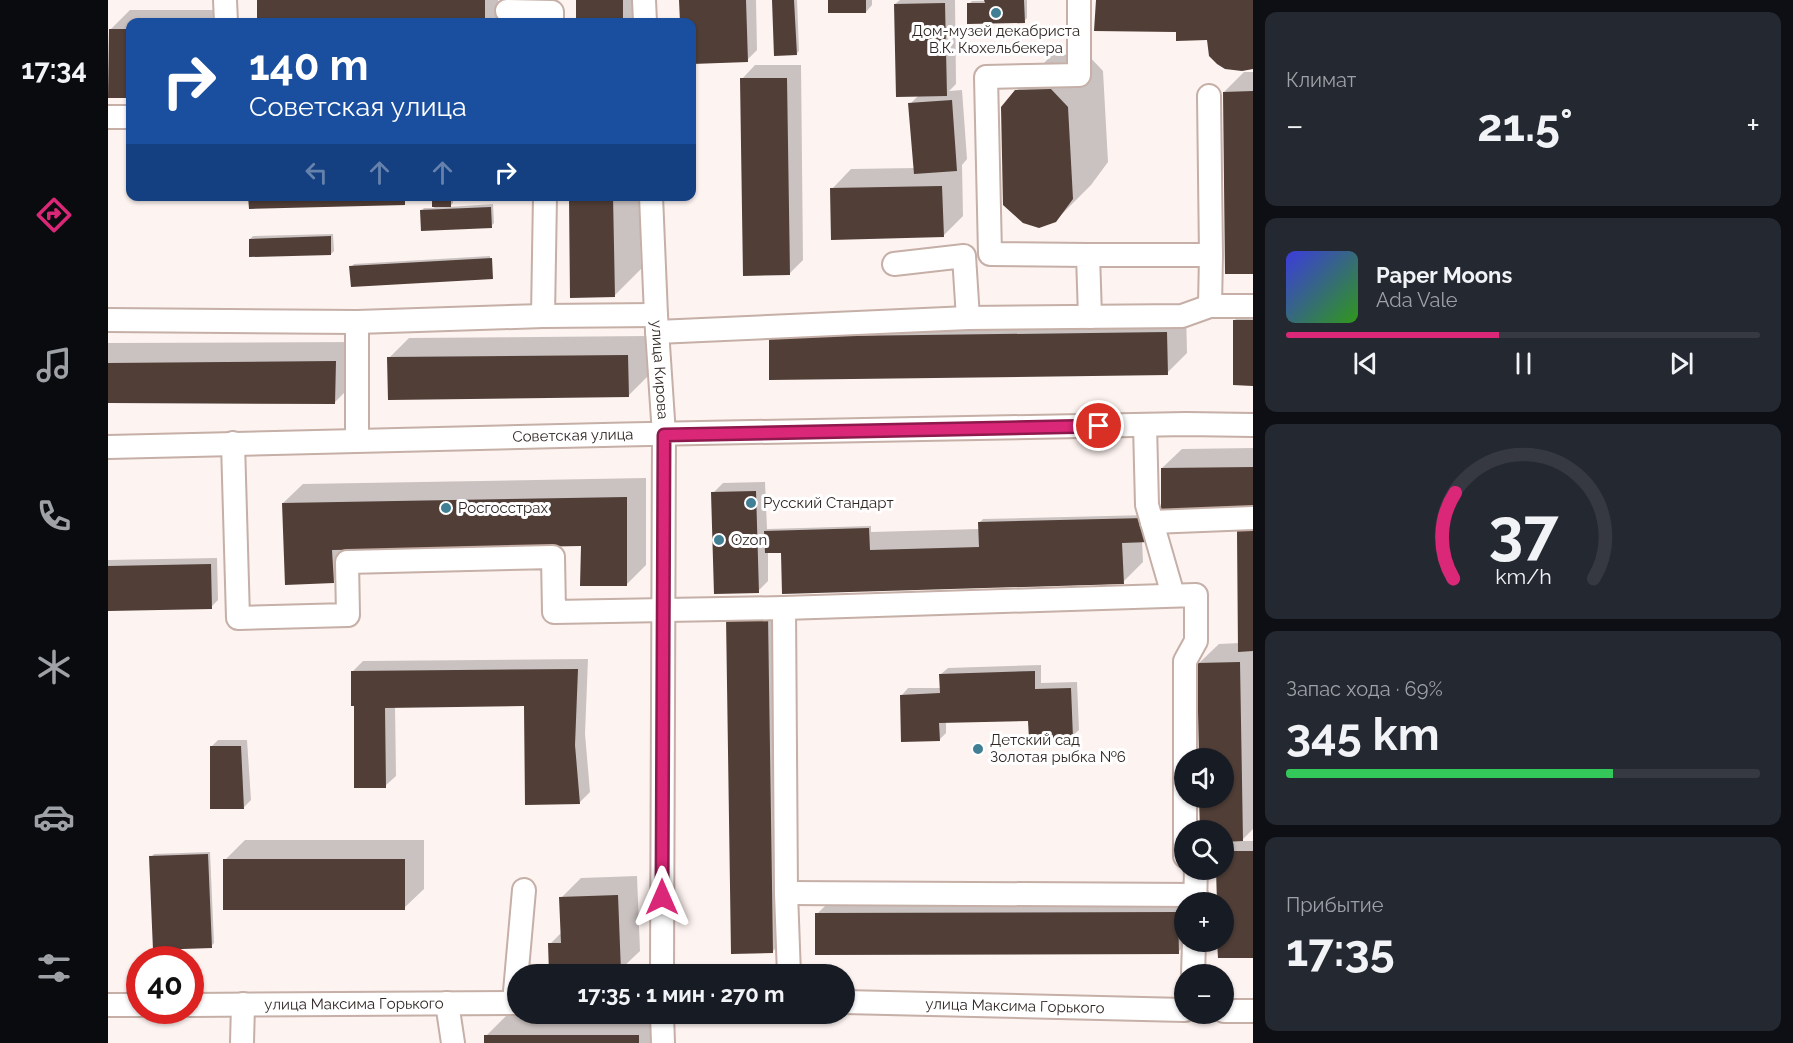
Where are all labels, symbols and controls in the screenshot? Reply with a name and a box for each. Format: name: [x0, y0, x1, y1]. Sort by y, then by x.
marker: Дом-музей декабриста В.К. Кюхельбекера: [989, 6, 1003, 20]
place label: Дом-музей декабриста В.К. Кюхельбекера: [912, 22, 1080, 57]
text: 140 m: [249, 41, 369, 90]
icon: right: [150, 42, 228, 120]
text: 17:34: [21, 54, 87, 85]
text: Климат: [1286, 68, 1356, 92]
text: Советская улица: [249, 91, 467, 122]
text: 21.5°: [1477, 99, 1573, 152]
text: −: [1286, 106, 1304, 145]
text: +: [1746, 106, 1760, 145]
icon: left: [300, 156, 333, 189]
icon: ahead: [363, 156, 396, 189]
icon: ahead: [426, 156, 459, 189]
icon: right: [489, 156, 522, 189]
icon: directions: [33, 194, 75, 236]
text: Paper Moons: [1376, 262, 1512, 288]
text: Ada Vale: [1376, 288, 1458, 312]
street label: улица Кирова: [647, 320, 672, 420]
icon: music: [33, 344, 75, 386]
icon: previous: [1349, 347, 1382, 380]
icon: pause: [1507, 347, 1540, 380]
icon: next: [1665, 347, 1698, 380]
pin: [1073, 400, 1124, 451]
icon: arrive: [1082, 409, 1115, 442]
street label: Советская улица: [512, 425, 634, 446]
place label: Русский Стандарт: [763, 494, 894, 512]
text: 37: [1488, 494, 1559, 568]
icon: phone: [33, 495, 75, 537]
marker: Русский Стандарт: [744, 496, 758, 510]
place label: Росгосстрах: [458, 499, 548, 517]
marker: Росгосстрах: [439, 501, 453, 515]
place label: Ozon: [731, 531, 767, 549]
marker: Ozon: [712, 533, 726, 547]
text: km/h: [1495, 564, 1551, 589]
icon: climate: [33, 646, 75, 688]
text: Запас хода · 69%: [1286, 677, 1443, 701]
text: 345 km: [1286, 708, 1440, 761]
place label: Детский сад Золотая рыбка №6: [990, 731, 1126, 766]
marker: Детский сад Золотая рыбка №6: [971, 742, 985, 756]
map controls: [1174, 748, 1234, 1024]
button: sound: [1174, 748, 1234, 808]
icon: car: [33, 796, 75, 838]
button: search: [1174, 820, 1234, 880]
position arrow: [630, 865, 694, 929]
button: +: [1174, 892, 1234, 952]
text: Прибытие: [1286, 893, 1383, 917]
text: 17:35: [1286, 924, 1395, 977]
speed limit sign: 40: [126, 946, 204, 1024]
icon: filters: [33, 947, 75, 989]
button: −: [1174, 964, 1234, 1024]
text: 17:35 · 1 мин · 270 m: [577, 981, 785, 1007]
street label: улица Максима Горького: [264, 994, 444, 1014]
street label: улица Максима Горького: [925, 995, 1105, 1017]

